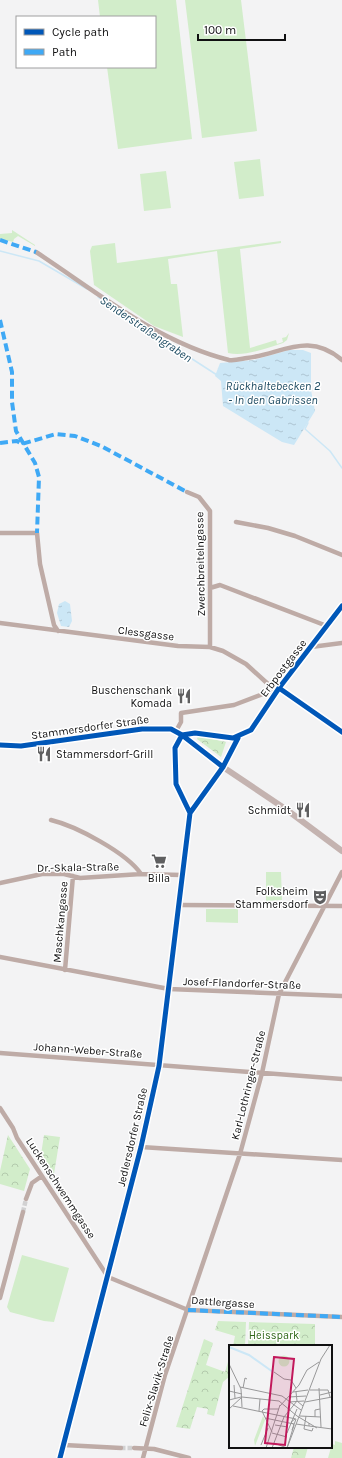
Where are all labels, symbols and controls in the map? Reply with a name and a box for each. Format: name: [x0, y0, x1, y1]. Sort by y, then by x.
legend: [16, 16, 156, 68]
scale bar: [198, 16, 285, 42]
text: 100 m: [204, 23, 236, 37]
text: Cycle path: [52, 25, 109, 39]
text: Path: [52, 45, 77, 59]
water label: Senderstraßengraben: [97, 293, 195, 365]
water label: Rückhaltebecken 2 - In den Gabrissen: [226, 379, 321, 407]
street label: Zwerchbreitelngasse: [193, 511, 208, 617]
street label: Clessgasse: [117, 624, 175, 643]
street label: Erbpostgasse: [258, 637, 309, 700]
place label: Buschenschank Komada: [91, 684, 172, 710]
restaurant icon: Buschenschank Komada: [175, 687, 193, 705]
street label: Stammersdorfer Straße: [30, 713, 150, 742]
restaurant icon: Stammersdorf-Grill: [35, 745, 53, 763]
place label: Stammersdorf-Grill: [56, 748, 153, 761]
restaurant icon: Schmidt: [294, 801, 312, 819]
place label: Schmidt: [248, 804, 291, 817]
supermarket icon: Billa: [150, 852, 168, 870]
street label: Dr.-Skala-Straße: [37, 860, 120, 875]
place label: Billa: [148, 872, 170, 885]
street label: Maschkangasse: [50, 880, 71, 963]
place label: Folksheim Stammersdorf: [235, 885, 308, 911]
theatre icon: Folksheim Stammersdorf: [311, 888, 329, 906]
street label: Josef-Flandorfer-Straße: [183, 975, 301, 992]
street label: Karl-Lothringer-Straße: [229, 1029, 268, 1141]
street label: Johann-Weber-Straße: [33, 1040, 143, 1061]
street label: Jedlersdorfer Straße: [115, 1086, 150, 1188]
street label: Luckenschwemmgasse: [23, 1135, 98, 1241]
street label: Dattlergasse: [191, 1294, 255, 1311]
park label: Heisspark: [249, 1329, 299, 1342]
street label: Felix-Slavik-Straße: [136, 1334, 177, 1428]
inset map: [229, 1345, 332, 1448]

